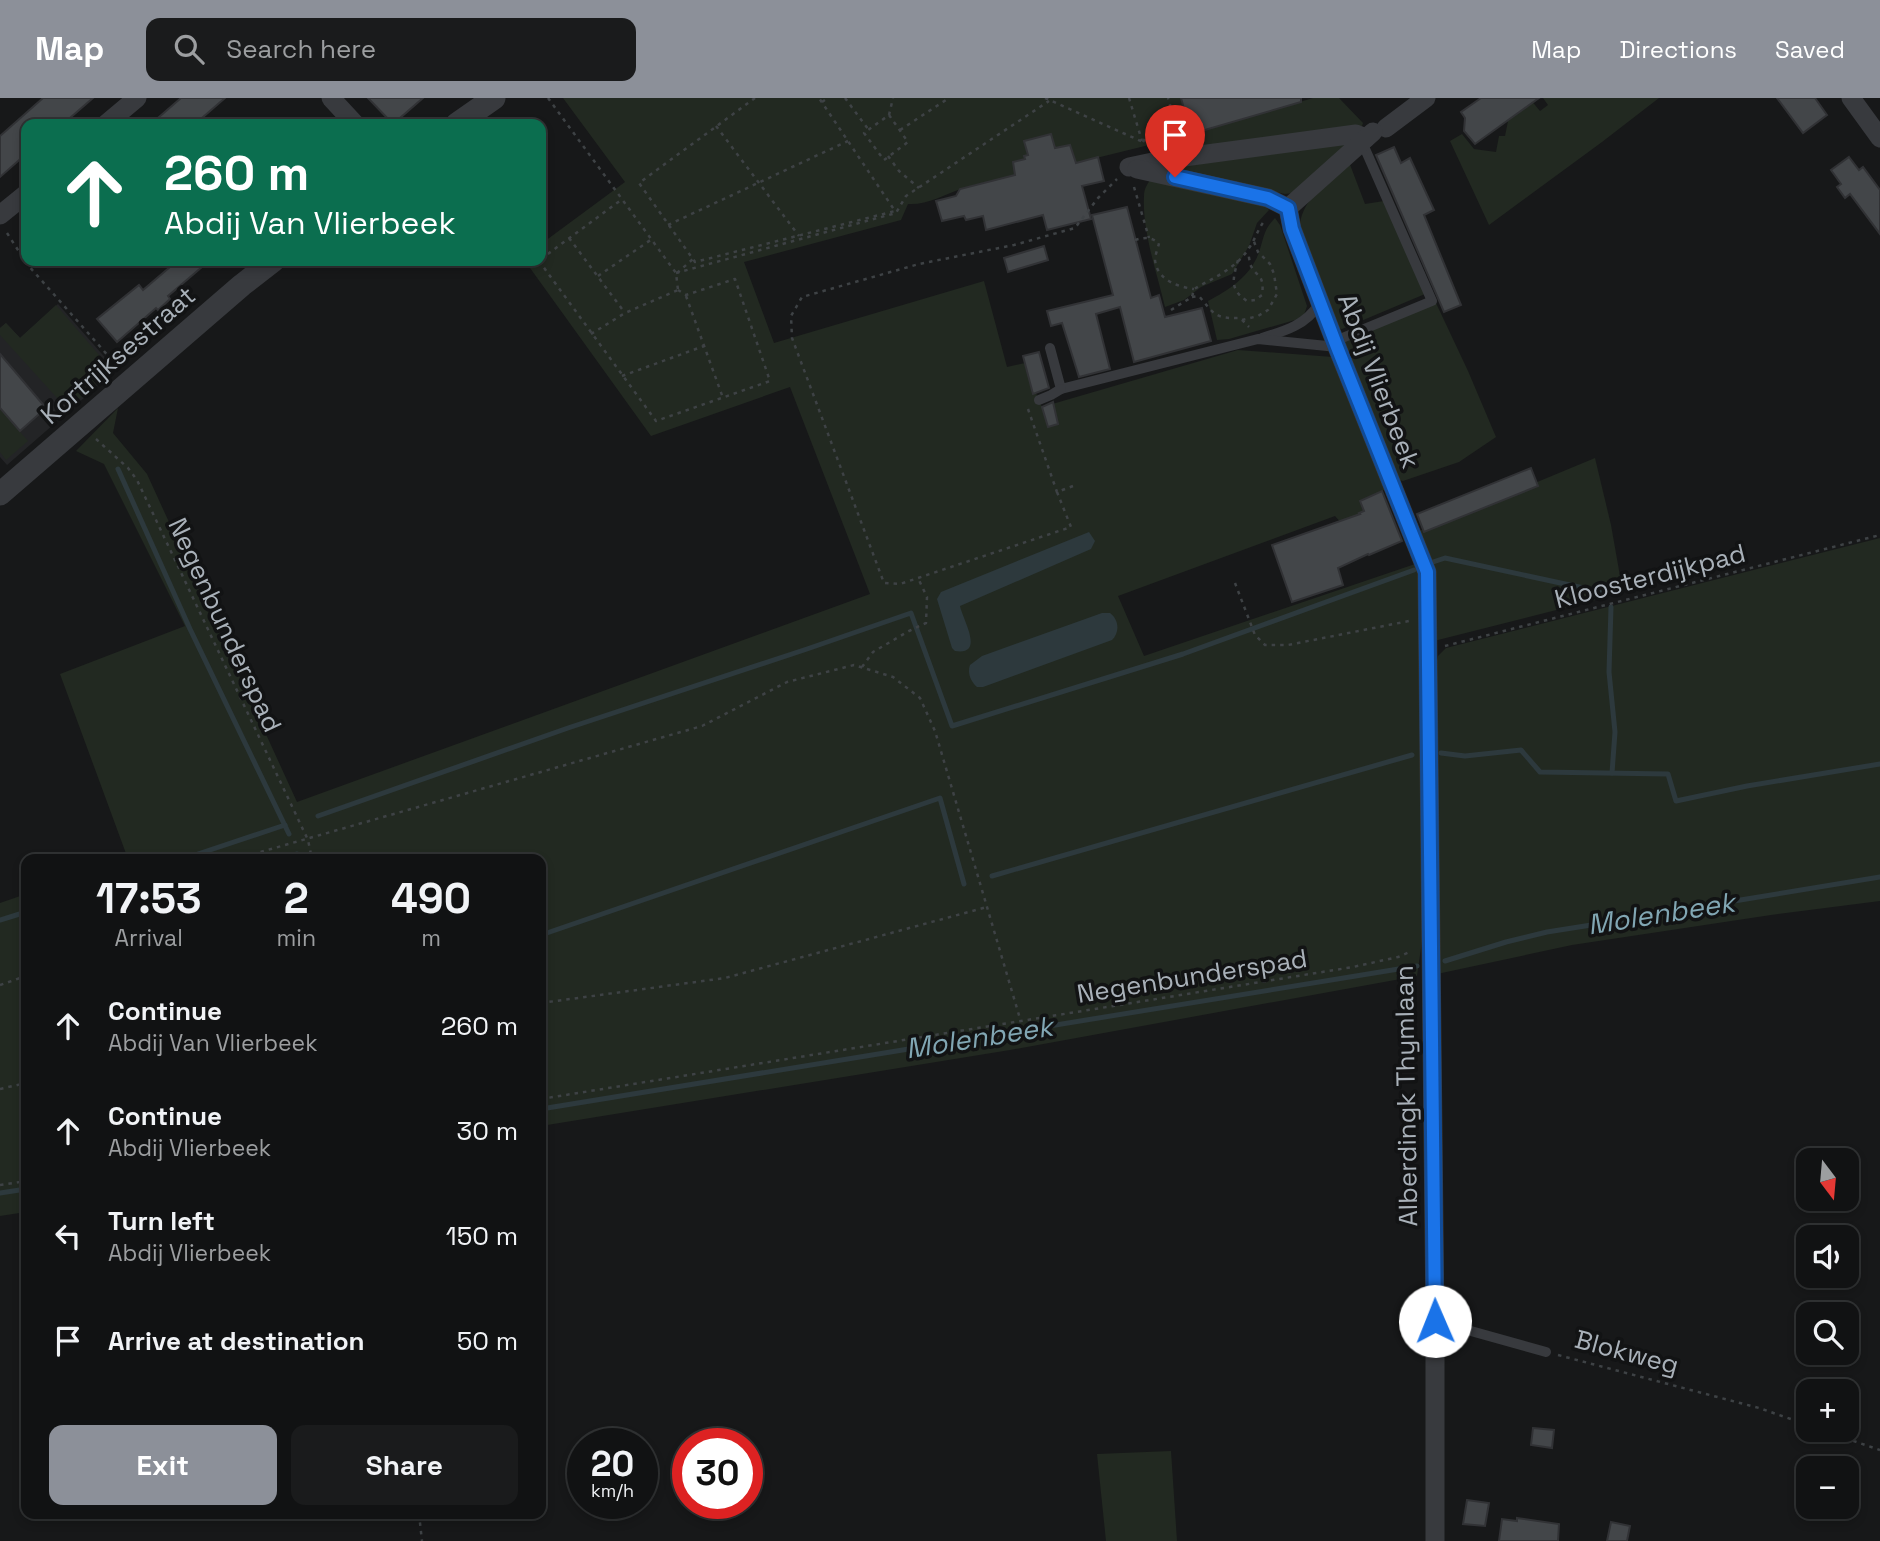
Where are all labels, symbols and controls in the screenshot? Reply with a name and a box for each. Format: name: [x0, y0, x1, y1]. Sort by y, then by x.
search box: [146, 18, 636, 81]
text: Map: [35, 28, 104, 70]
icon: search: [170, 30, 208, 68]
text: Search here: [226, 32, 376, 66]
text: Map: [1531, 34, 1581, 65]
text: Directions: [1619, 34, 1737, 65]
text: Saved: [1775, 34, 1845, 65]
pin: [1145, 105, 1205, 177]
icon: arrive: [1156, 116, 1194, 154]
text: 260 m: [164, 142, 309, 204]
icon: ahead: [49, 147, 140, 238]
text: Abdij Van Vlierbeek: [164, 203, 456, 243]
street label: Kortrijksestraat: [34, 278, 202, 432]
street label: Abdij Vlierbeek: [1330, 289, 1428, 473]
street label: Negenbunderspad: [160, 512, 290, 738]
street label: Kloosterdijkpad: [1551, 536, 1749, 616]
text: 17:53: [96, 872, 202, 925]
text: 2: [284, 872, 309, 925]
text: 490: [391, 872, 471, 925]
water label: Molenbeek: [1585, 883, 1740, 942]
text: Arrival: [115, 923, 183, 953]
text: min: [277, 923, 316, 953]
text: m: [421, 923, 441, 953]
street label: Negenbunderspad: [1074, 941, 1310, 1011]
street label: Alberdingk Thymlaan: [1387, 965, 1425, 1227]
text: Continue: [108, 994, 222, 1028]
icon: ahead: [49, 1007, 87, 1045]
water label: Molenbeek: [903, 1007, 1058, 1066]
text: 260 m: [441, 1009, 518, 1043]
text: Abdij Van Vlierbeek: [108, 1028, 318, 1058]
text: Continue: [108, 1099, 222, 1133]
icon: ahead: [49, 1112, 87, 1150]
text: 30 m: [457, 1114, 518, 1148]
text: Abdij Vlierbeek: [108, 1133, 271, 1163]
north arrow: [1796, 1148, 1858, 1211]
map controls: [1796, 1148, 1859, 1519]
text: Turn left: [108, 1204, 215, 1238]
icon: left: [49, 1217, 87, 1255]
text: 150 m: [446, 1219, 518, 1253]
button: sound: [1796, 1225, 1859, 1288]
text: Abdij Vlierbeek: [108, 1238, 271, 1268]
position arrow: [1398, 1284, 1472, 1358]
button: search: [1796, 1302, 1859, 1365]
icon: arrive: [49, 1322, 87, 1360]
street label: Blokweg: [1571, 1322, 1683, 1382]
text: Arrive at destination: [108, 1324, 365, 1358]
text: 50 m: [457, 1324, 518, 1358]
button: +: [1796, 1379, 1859, 1442]
button: Exit: [49, 1425, 277, 1505]
button: Share: [291, 1425, 518, 1505]
speed limit sign: 30: [672, 1428, 763, 1519]
text: 20: [591, 1442, 634, 1486]
button: −: [1796, 1456, 1859, 1519]
text: km/h: [591, 1479, 634, 1502]

